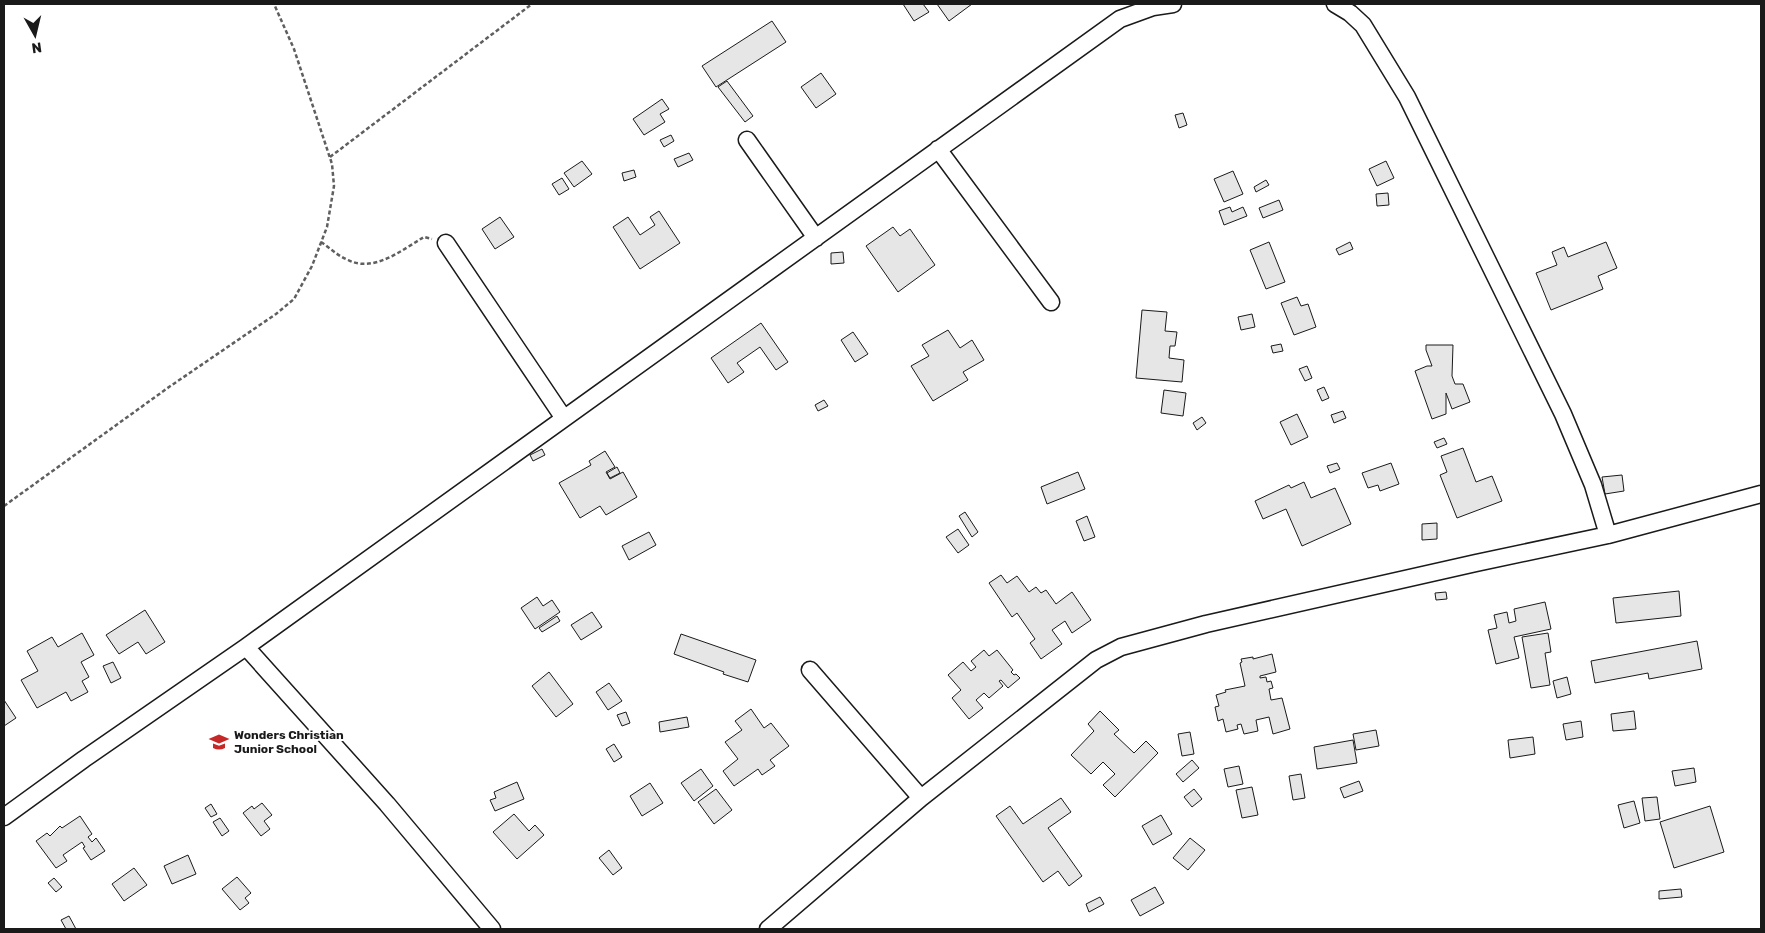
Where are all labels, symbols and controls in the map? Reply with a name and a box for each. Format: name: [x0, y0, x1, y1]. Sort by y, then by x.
north arrow: [10, 10, 60, 60]
text: N: [31, 38, 43, 56]
place label: Wonders Christian Junior School: [234, 728, 344, 756]
school or university icon: Wonders Christian Junior School: [208, 731, 230, 753]

